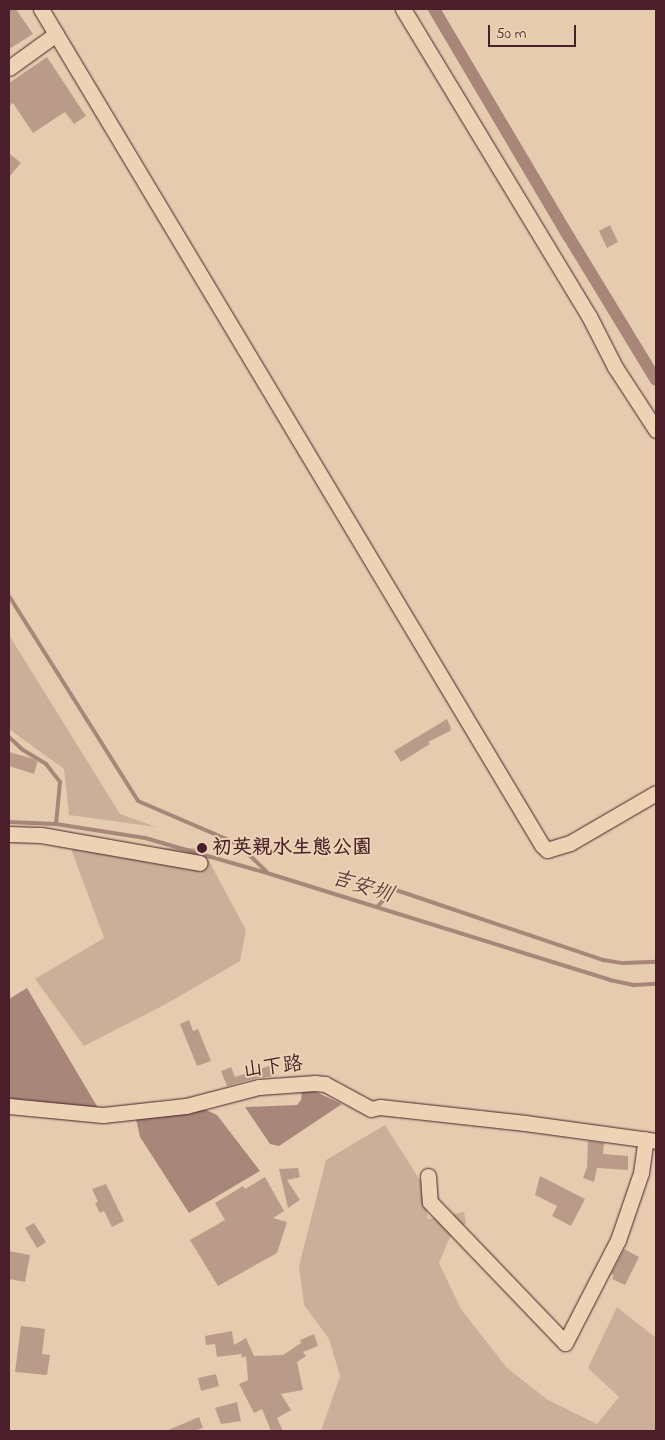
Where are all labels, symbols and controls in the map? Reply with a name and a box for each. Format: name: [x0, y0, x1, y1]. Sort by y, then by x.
scale bar: [490, 15, 578, 47]
text: 50 m: [496, 23, 526, 45]
place label: 初英親水生態公園: [212, 836, 372, 860]
marker: 初英親水生態公園: [196, 842, 208, 854]
water label: 吉安圳: [328, 866, 396, 908]
street label: 山下路: [242, 1052, 304, 1084]

